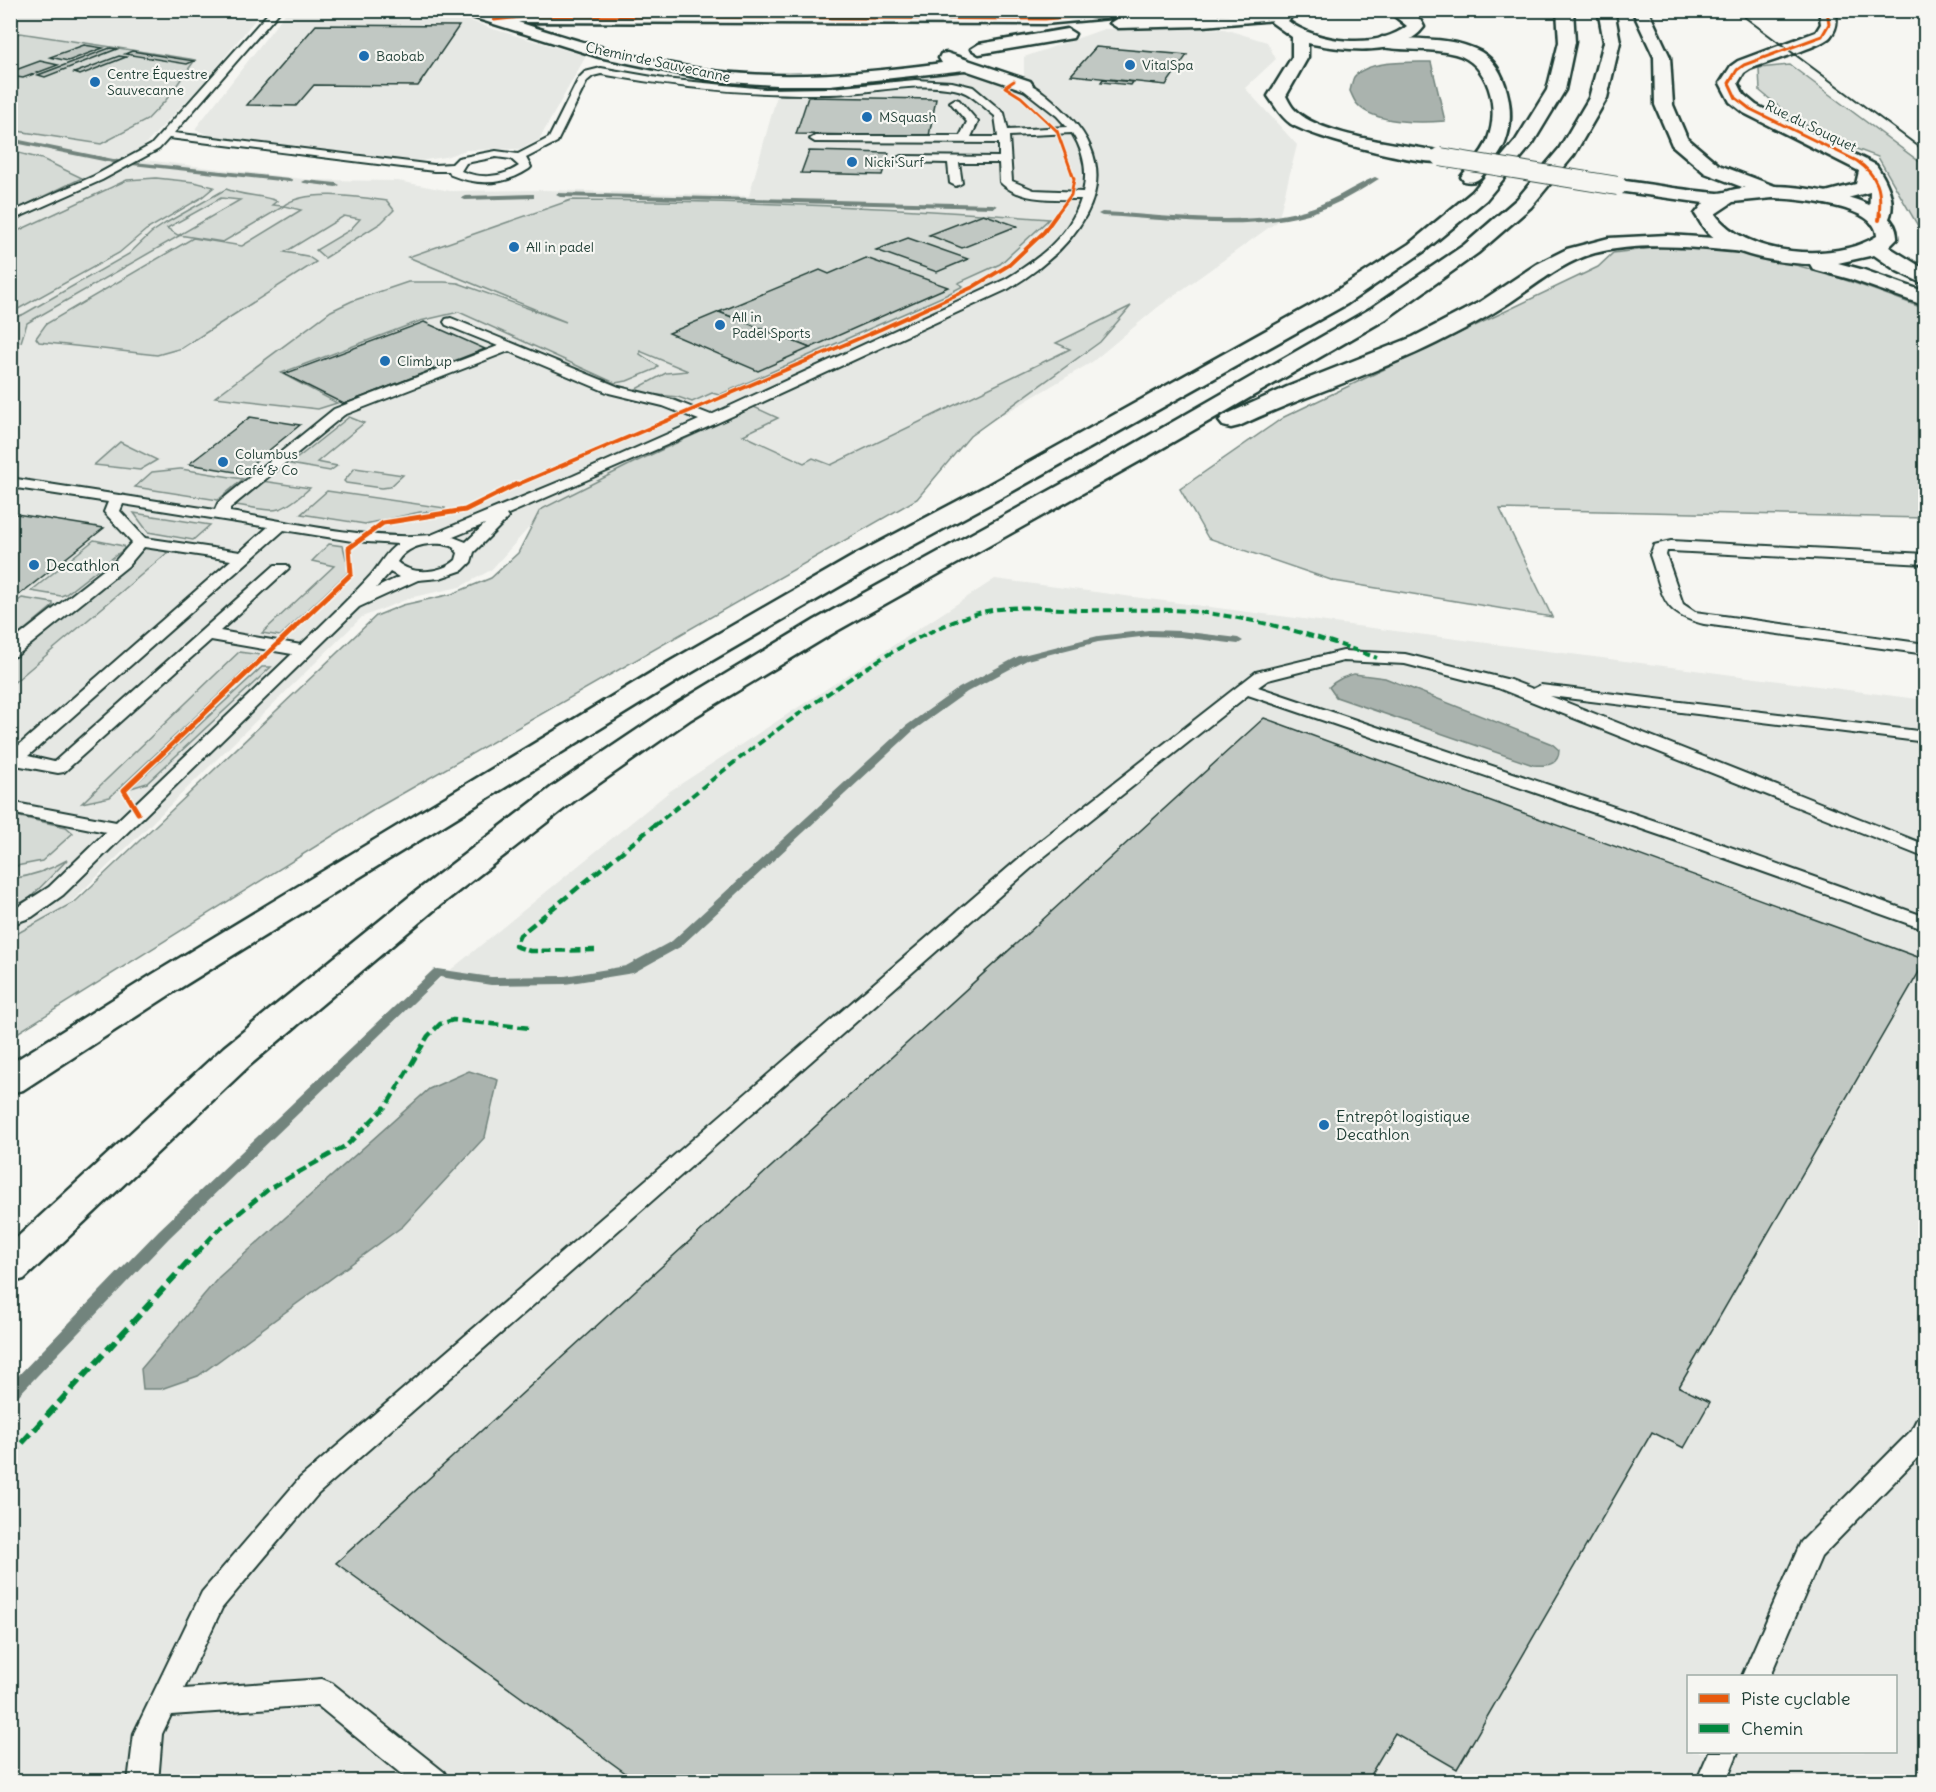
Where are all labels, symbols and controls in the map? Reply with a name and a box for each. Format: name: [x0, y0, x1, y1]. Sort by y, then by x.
street label: Chemin de Sauvecanne: [584, 38, 732, 86]
place label: Baobab: [376, 47, 425, 65]
marker: Baobab: [357, 49, 371, 63]
place label: VitalSpa: [1142, 56, 1194, 74]
marker: VitalSpa: [1123, 58, 1137, 72]
place label: Centre Équestre Sauvecanne: [107, 65, 208, 99]
marker: Centre Équestre Sauvecanne: [88, 75, 102, 89]
street label: Rue du Souquet: [1762, 96, 1860, 156]
place label: MSquash: [879, 108, 936, 126]
marker: MSquash: [860, 110, 874, 124]
place label: Nicki Surf: [864, 153, 924, 171]
marker: Nicki Surf: [845, 155, 859, 169]
place label: All in padel: [526, 238, 594, 256]
marker: All in padel: [507, 240, 521, 254]
place label: All in Padel Sports: [732, 308, 811, 342]
marker: All in Padel Sports: [713, 318, 727, 332]
place label: Climb up: [397, 352, 452, 370]
marker: Climb up: [378, 354, 392, 368]
place label: Columbus Café & Co: [235, 445, 298, 479]
marker: Columbus Café & Co: [216, 455, 230, 469]
place label: Decathlon: [46, 555, 120, 575]
marker: Decathlon: [27, 558, 41, 572]
place label: Entrepôt logistique Decathlon: [1336, 1106, 1470, 1144]
marker: Entrepôt logistique Decathlon: [1317, 1118, 1331, 1132]
legend: [1687, 1675, 1897, 1753]
text: Piste cyclable: [1741, 1687, 1850, 1710]
text: Chemin: [1741, 1717, 1803, 1740]

